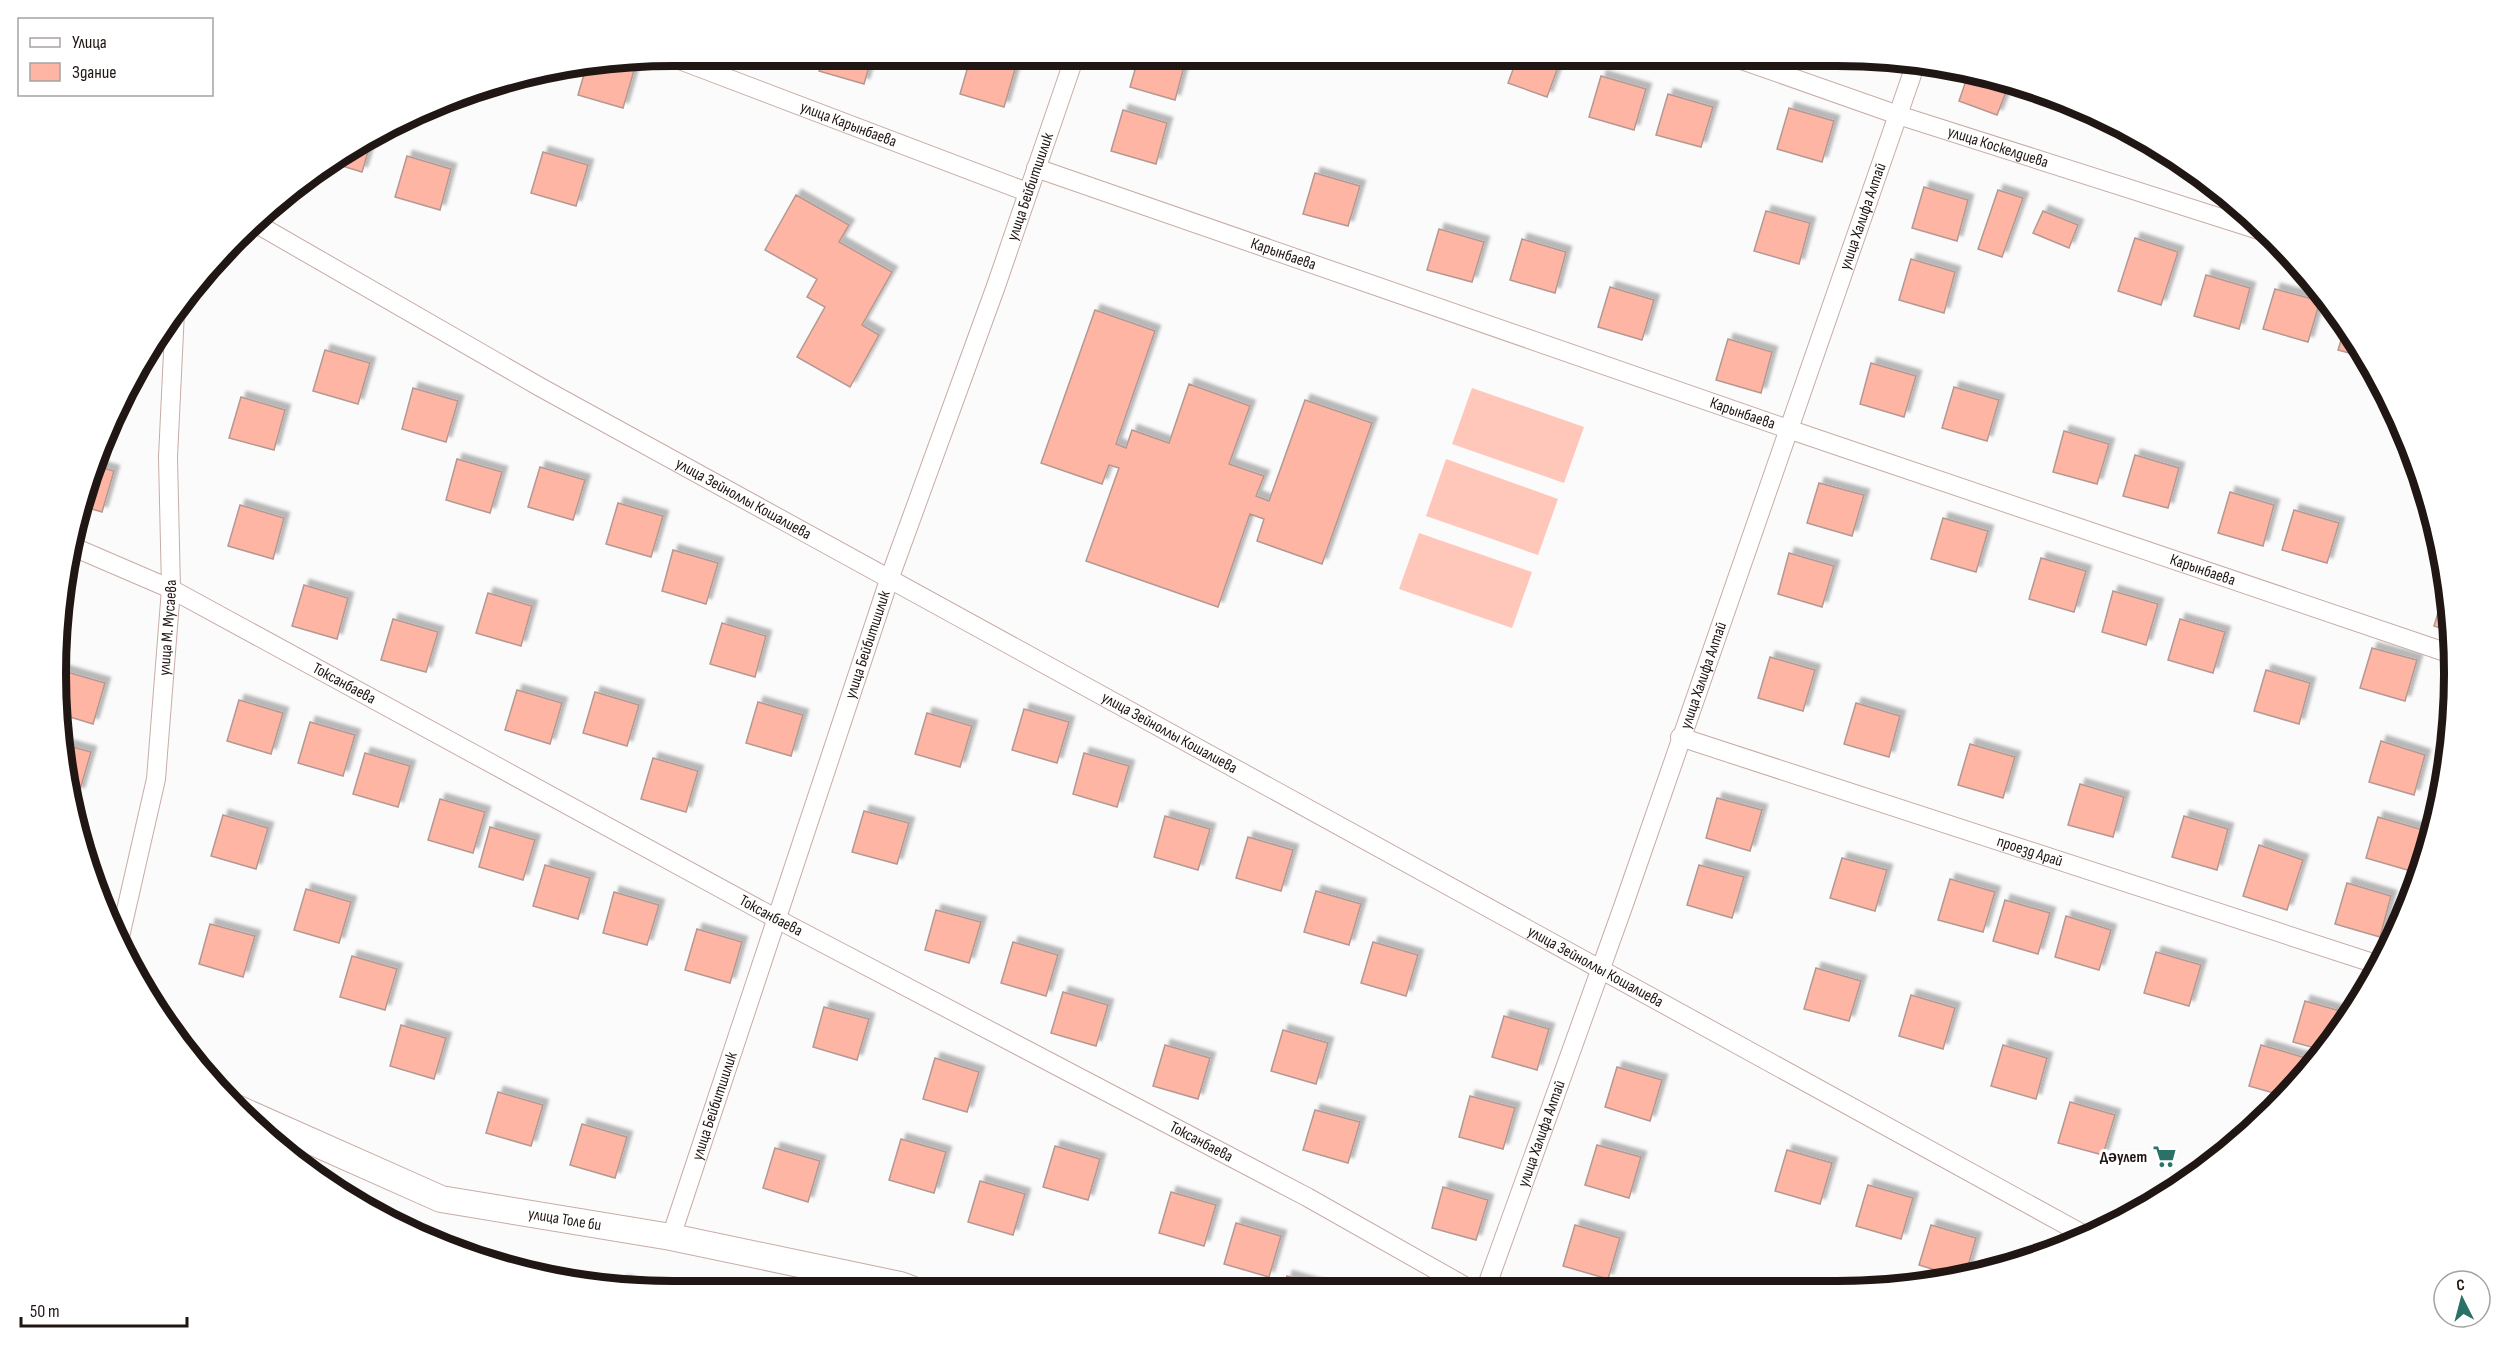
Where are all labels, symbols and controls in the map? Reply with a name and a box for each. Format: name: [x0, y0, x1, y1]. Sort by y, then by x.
legend: [18, 18, 213, 96]
text: Улица: [72, 32, 107, 53]
text: Здание: [72, 62, 117, 83]
street label: улица Карынбаева: [798, 97, 899, 151]
street label: улица Коскелдиева: [1945, 122, 2051, 172]
street label: улица Бейбитшилик: [1003, 129, 1058, 243]
street label: улица Халифа Алтай: [1835, 160, 1890, 272]
street label: Карынбаева: [1248, 234, 1319, 274]
street label: Карынбаева: [1707, 393, 1778, 433]
street label: улица Зейноллы Кошалиева: [672, 454, 815, 544]
street label: Карынбаева: [2168, 550, 2238, 590]
street label: улица М. Мусаева: [155, 579, 181, 676]
street label: улица Бейбитшилик: [841, 587, 895, 701]
street label: улица Халифа Алтай: [1676, 619, 1731, 731]
street label: Токсанбаева: [309, 658, 379, 708]
street label: улица Зейноллы Кошалиева: [1098, 688, 1241, 778]
street label: проезд Арай: [1995, 832, 2065, 871]
street label: Токсанбаева: [736, 891, 806, 940]
street label: улица Зейноллы Кошалиева: [1524, 922, 1667, 1011]
street label: улица Бейбитшилик: [688, 1049, 742, 1163]
street label: улица Халифа Алтай: [1514, 1078, 1569, 1190]
street label: Токсанбаева: [1166, 1117, 1236, 1166]
supermarket icon: Дәулет: [2152, 1144, 2178, 1170]
place label: Дәулет: [2100, 1148, 2147, 1167]
street label: улица Толе би: [527, 1204, 603, 1235]
north arrow: [2432, 1269, 2492, 1329]
text: С: [2456, 1276, 2466, 1295]
scale bar: [21, 1290, 188, 1328]
text: 50 m: [30, 1301, 60, 1322]

